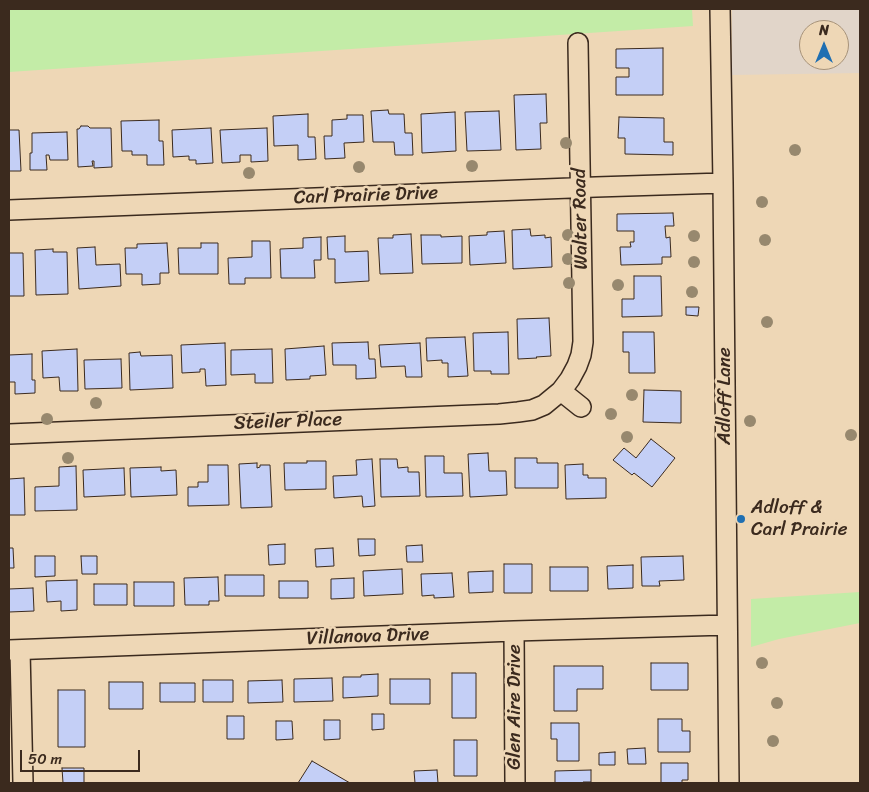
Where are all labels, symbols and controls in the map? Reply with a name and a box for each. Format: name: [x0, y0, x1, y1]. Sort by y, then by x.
text: N: [819, 18, 829, 43]
north arrow: [799, 20, 849, 70]
street label: Walter Road: [569, 168, 593, 270]
street label: Carl Prairie Drive: [293, 182, 439, 210]
street label: Adloff Lane: [714, 347, 736, 445]
street label: Steiler Place: [233, 409, 343, 435]
place label: Adloff & Carl Prairie: [751, 497, 847, 541]
marker: Adloff & Carl Prairie: [735, 513, 747, 525]
street label: Villanova Drive: [306, 623, 430, 651]
street label: Glen Aire Drive: [504, 644, 526, 770]
scale bar: [22, 740, 142, 772]
text: 50 m: [28, 746, 62, 772]

